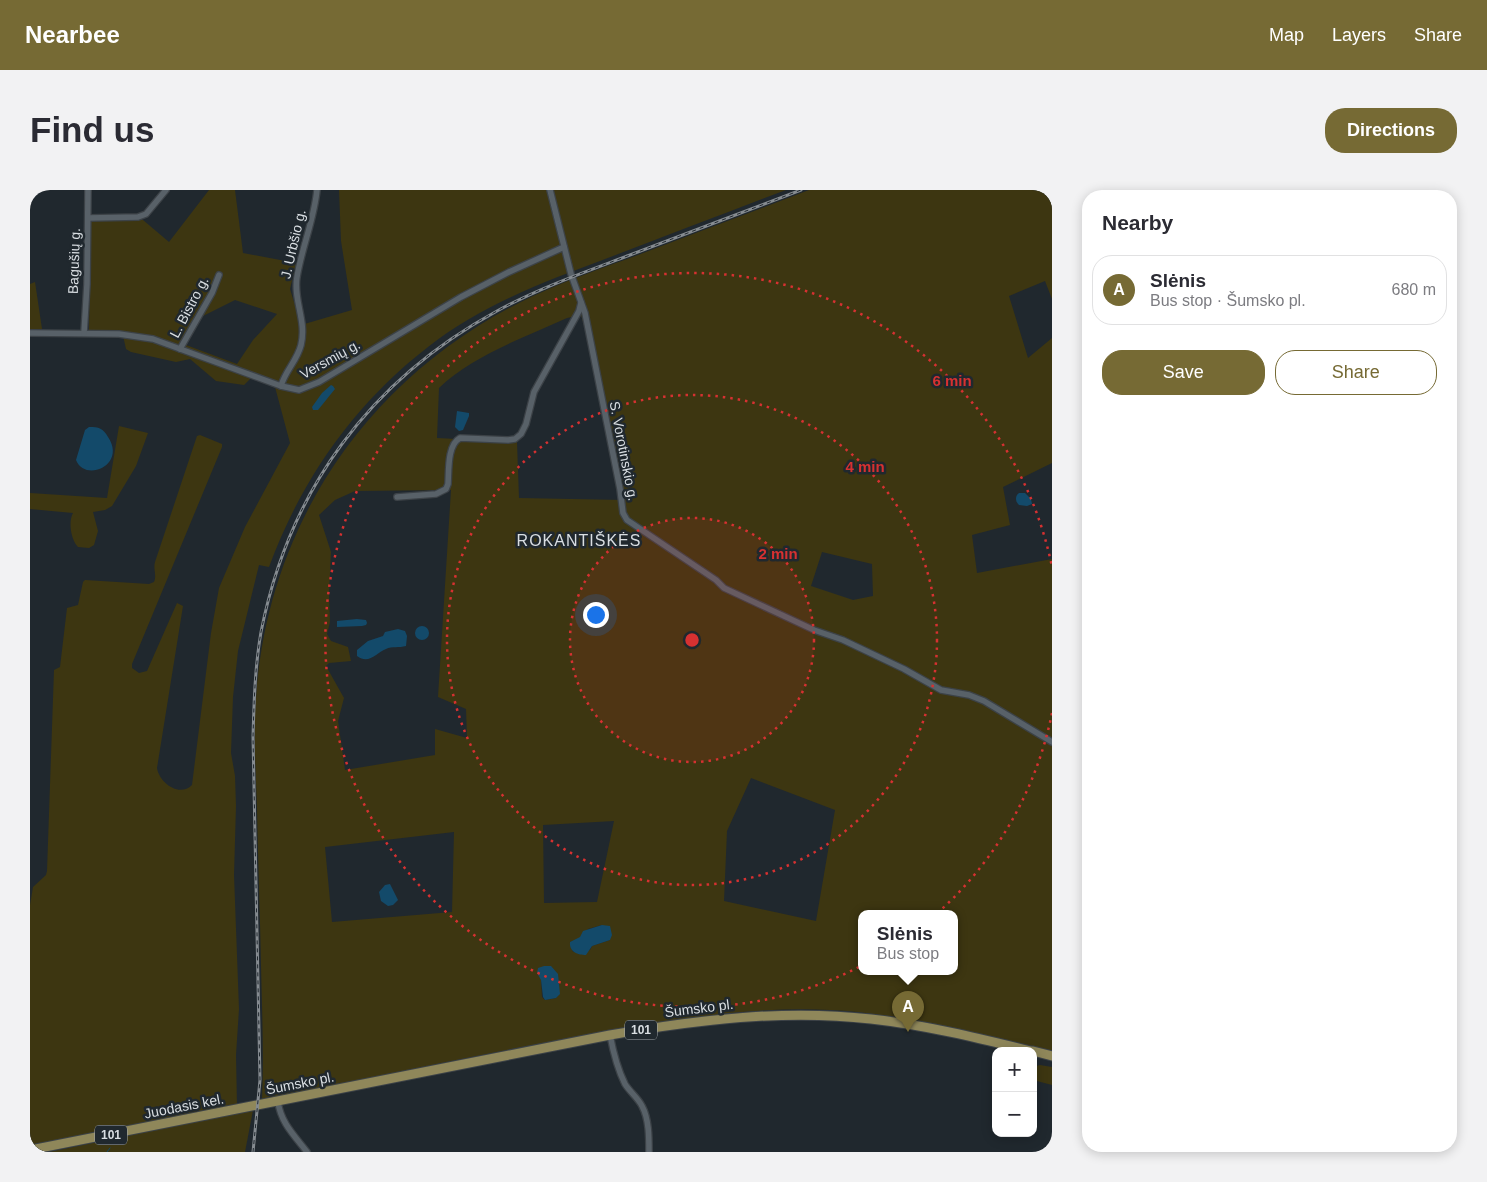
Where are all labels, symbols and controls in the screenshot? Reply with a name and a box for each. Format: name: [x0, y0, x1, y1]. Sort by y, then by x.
text: Nearbee: [25, 21, 120, 48]
text: Map: [1269, 25, 1304, 45]
text: Layers: [1332, 25, 1386, 45]
text: Share: [1414, 25, 1462, 45]
button: Directions: [1325, 108, 1457, 153]
text: Find us: [30, 110, 154, 149]
street label: J. Urbšio g.: [277, 208, 309, 280]
text: Nearby: [1102, 211, 1173, 234]
street label: Bagušių g.: [65, 228, 83, 294]
text: Slėnis: [1150, 270, 1206, 291]
street label: L. Bistro g.: [166, 274, 212, 340]
text: A: [1113, 281, 1125, 298]
text: 680 m: [1392, 281, 1436, 298]
text: Bus stop · Šumsko pl.: [1150, 292, 1306, 309]
street label: Versmių g.: [297, 336, 363, 382]
button: Save: [1102, 350, 1265, 395]
button: Share: [1275, 350, 1437, 395]
text: 6 min: [932, 372, 972, 389]
street label: S. Vorotinskio g.: [606, 400, 642, 502]
text: 4 min: [845, 458, 885, 475]
district label: ROKANTIŠKĖS: [517, 531, 641, 549]
text: 2 min: [758, 545, 798, 562]
your location: [583, 602, 609, 628]
centre of rings: [683, 631, 701, 649]
popup: [858, 910, 958, 975]
text: Slėnis: [877, 923, 933, 944]
text: Bus stop: [877, 945, 939, 962]
pin: A: [892, 991, 924, 1032]
street label: Šumsko pl.: [664, 996, 734, 1020]
road number: 101: [625, 1020, 657, 1040]
map controls: [992, 1047, 1037, 1137]
button: +: [992, 1047, 1037, 1092]
street label: Šumsko pl.: [264, 1069, 336, 1097]
street label: Juodasis kel.: [143, 1090, 225, 1122]
button: −: [992, 1092, 1037, 1137]
road number: 101: [95, 1126, 127, 1144]

